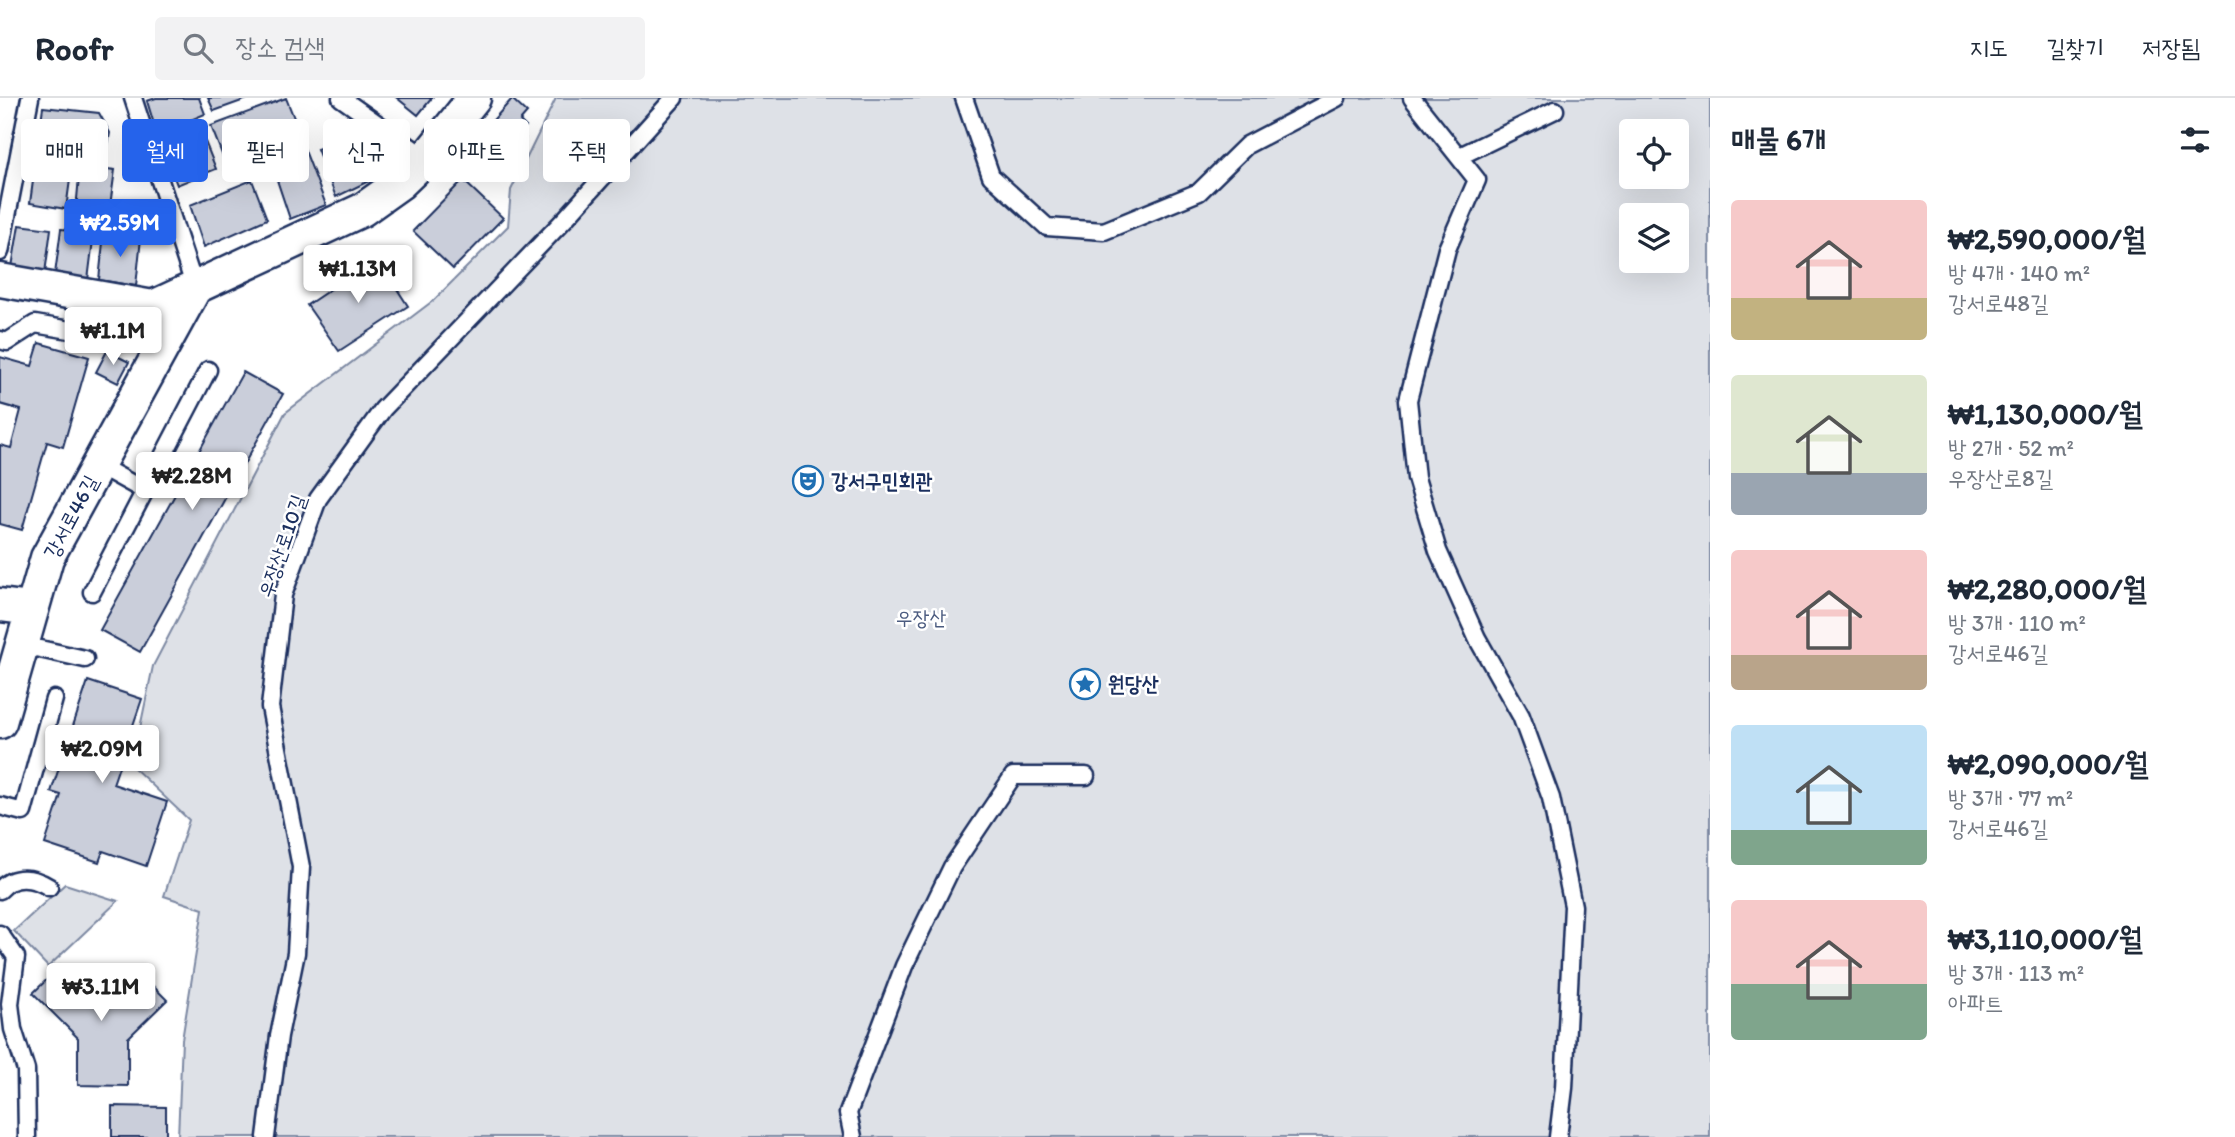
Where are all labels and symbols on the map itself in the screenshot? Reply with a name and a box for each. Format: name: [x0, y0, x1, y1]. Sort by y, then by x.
pin: ₩2.59M: [63, 200, 177, 259]
pin: ₩1.13M: [301, 246, 415, 305]
pin: ₩1.1M: [64, 308, 162, 367]
pin: ₩2.28M: [135, 452, 249, 512]
theatre icon: 강서구민회관: [791, 464, 825, 498]
place label: 강서구민회관: [831, 468, 932, 493]
street label: 강서로46길: [38, 470, 103, 563]
street label: 우장산로10길: [252, 491, 311, 601]
park label: 우장산: [896, 605, 946, 630]
place icon: 원당산: [1068, 667, 1102, 701]
place label: 원당산: [1108, 671, 1159, 696]
pin: ₩2.09M: [45, 726, 159, 785]
pin: ₩3.11M: [44, 964, 158, 1023]

